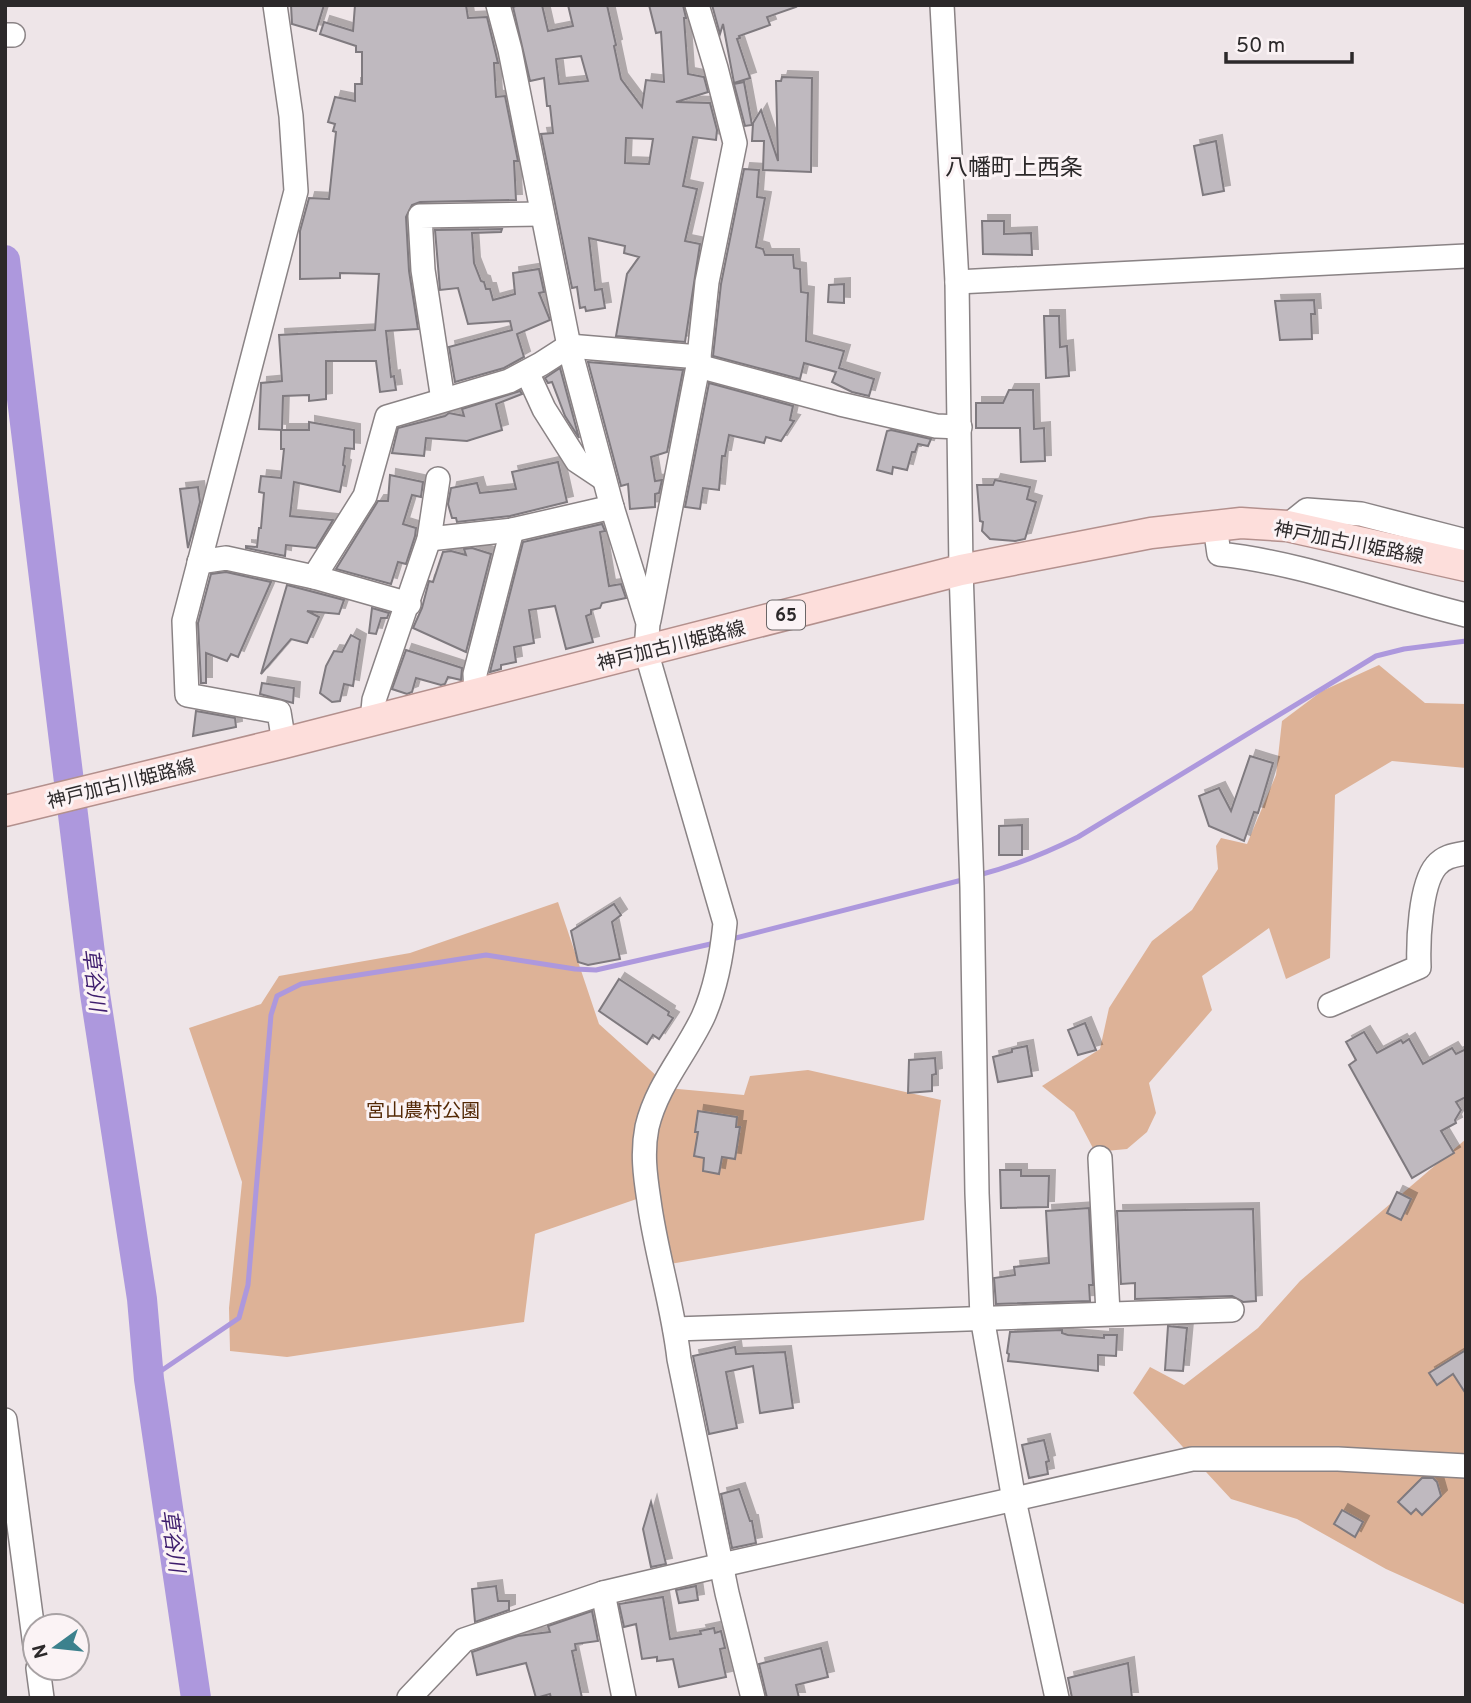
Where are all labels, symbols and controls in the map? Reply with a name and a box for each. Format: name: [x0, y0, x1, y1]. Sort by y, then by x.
scale bar: [1226, 21, 1352, 65]
text: 50 m: [1236, 33, 1285, 60]
district label: 八幡町上西条: [945, 155, 1083, 184]
street label: 神戸加古川姫路線: [1272, 518, 1426, 570]
road number: 65: [767, 600, 805, 630]
street label: 神戸加古川姫路線: [595, 617, 748, 677]
street label: 神戸加古川姫路線: [45, 755, 198, 815]
water label: 草谷川: [75, 947, 110, 1015]
park label: 宮山農村公園: [366, 1100, 480, 1124]
water label: 草谷川: [154, 1508, 190, 1576]
north arrow: [21, 1612, 91, 1682]
text: N: [28, 1641, 55, 1661]

